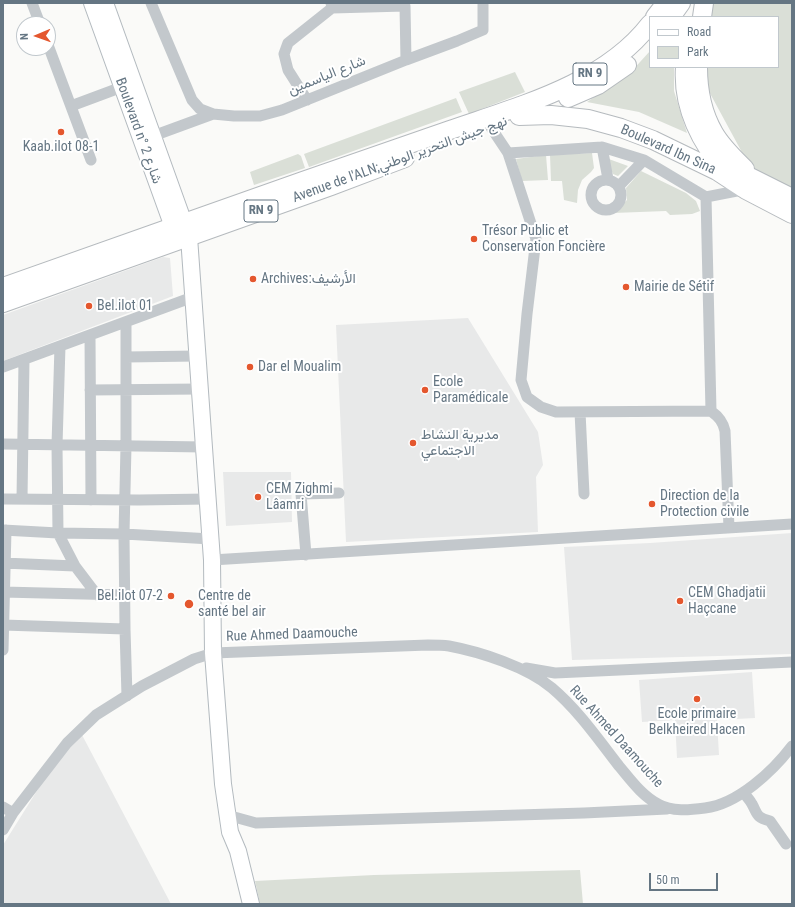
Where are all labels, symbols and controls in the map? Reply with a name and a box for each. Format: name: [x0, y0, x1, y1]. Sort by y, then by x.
north arrow: [16, 16, 56, 56]
legend: [649, 16, 779, 68]
text: Road: [687, 25, 711, 39]
text: N: [18, 33, 31, 40]
text: Park: [687, 45, 708, 59]
street label: شارع الياسمين: [286, 53, 368, 99]
road number: RN 9: [573, 63, 607, 85]
street label: Boulevard n° شارع 2: [111, 76, 165, 186]
street label: Avenue de l'ALN;نهج جيش التحرير الوطني: [290, 113, 510, 207]
street label: Boulevard Ibn Sina: [618, 122, 718, 178]
marker: Kaab.ilot 08-1: [56, 127, 66, 137]
place label: Kaab.ilot 08-1: [23, 139, 99, 155]
road number: RN 9: [244, 200, 278, 222]
place label: Trésor Public et Conservation Foncière: [482, 223, 605, 256]
marker: Trésor Public et Conservation Foncière: [469, 234, 479, 244]
place label: Archives:الأرشيف: [261, 271, 356, 287]
marker: Archives:الأرشيف: [248, 274, 258, 284]
place label: Mairie de Sétif: [634, 279, 714, 295]
marker: Mairie de Sétif: [621, 282, 631, 292]
place label: Bel.ilot 01: [97, 298, 153, 314]
marker: Bel.ilot 01: [84, 301, 94, 311]
place label: Dar el Moualim: [258, 359, 341, 375]
marker: Dar el Moualim: [245, 362, 255, 372]
place label: Ecole Paramédicale: [433, 374, 508, 406]
marker: Ecole Paramédicale: [420, 385, 430, 395]
place label: مديرية النشاط الاجتماعي: [421, 427, 499, 460]
marker: مديرية النشاط الاجتماعي: [408, 438, 418, 448]
place label: CEM Zighmi Lâamri: [266, 481, 333, 514]
place label: Direction de la Protection civile: [660, 488, 749, 520]
marker: CEM Zighmi Lâamri: [253, 492, 263, 502]
marker: Direction de la Protection civile: [647, 499, 657, 509]
place label: CEM Ghadjatii Haçcane: [688, 585, 766, 618]
place label: Bel.ilot 07-2: [97, 588, 163, 604]
place label: Centre de santé bel air: [198, 588, 266, 620]
marker: Bel.ilot 07-2: [166, 591, 176, 601]
marker: CEM Ghadjatii Haçcane: [675, 596, 685, 606]
marker: Centre de santé bel air: [183, 598, 195, 610]
street label: Rue Ahmed Daamouche: [226, 624, 358, 646]
street label: Rue Ahmed Daamouche: [566, 682, 666, 792]
marker: Ecole primaire Belkheired Hacen: [692, 694, 702, 704]
place label: Ecole primaire Belkheired Hacen: [649, 706, 745, 738]
scale bar: [651, 865, 720, 891]
text: 50 m: [656, 873, 680, 887]

